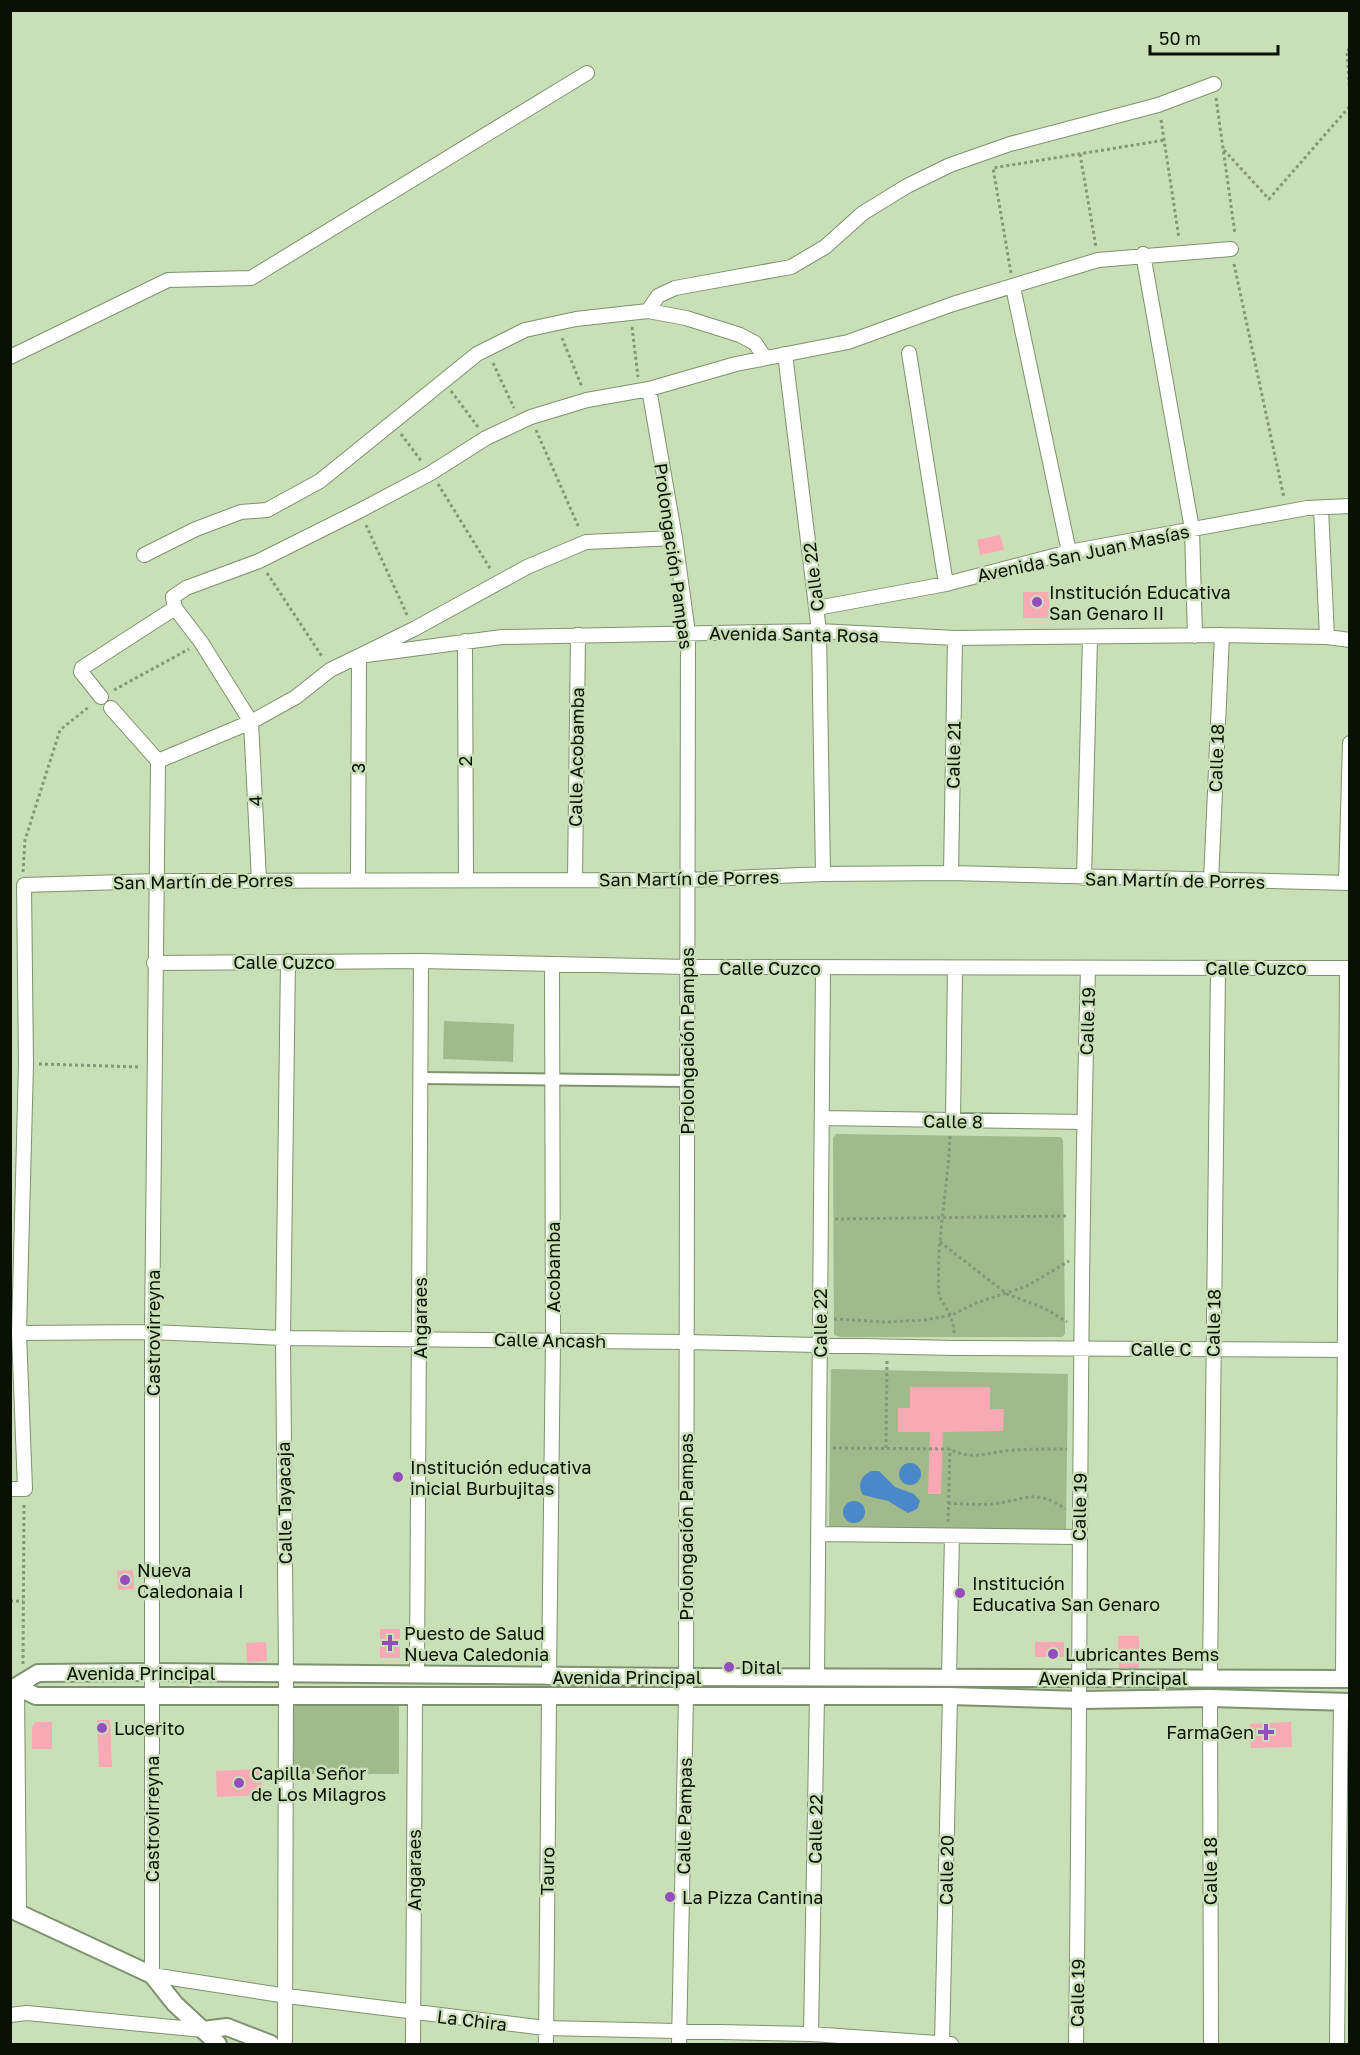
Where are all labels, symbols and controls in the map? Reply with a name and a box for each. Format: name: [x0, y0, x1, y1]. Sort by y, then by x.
scale bar: [1150, 18, 1278, 56]
text: 50 m: [1159, 27, 1201, 49]
street label: Prolongación Pampas: [650, 462, 698, 650]
street label: Avenida San Juan Masías: [975, 520, 1191, 586]
street label: Calle 22: [798, 541, 828, 613]
place label: Institución Educativa San Genaro II: [1049, 581, 1231, 624]
marker: Institución Educativa San Genaro II: [1030, 595, 1044, 609]
street label: Avenida Santa Rosa: [709, 622, 879, 646]
street label: Calle Acobamba: [564, 687, 588, 827]
street label: Calle 21: [941, 721, 965, 789]
street label: Calle 18: [1204, 723, 1228, 793]
street label: 2: [454, 756, 476, 766]
street label: 3: [347, 763, 369, 773]
street label: 4: [244, 795, 266, 807]
street label: San Martín de Porres: [599, 865, 779, 891]
street label: San Martín de Porres: [1085, 867, 1265, 893]
street label: San Martín de Porres: [113, 868, 293, 894]
street label: Prolongación Pampas: [676, 947, 698, 1135]
street label: Calle Cuzco: [233, 951, 335, 973]
street label: Calle Cuzco: [719, 957, 821, 979]
street label: Calle Cuzco: [1205, 957, 1307, 979]
street label: Calle 19: [1075, 986, 1099, 1056]
street label: Calle 8: [923, 1109, 983, 1133]
street label: Acobamba: [542, 1222, 564, 1312]
street label: Castrovirreyna: [142, 1270, 164, 1396]
street label: Angaraes: [409, 1277, 431, 1359]
street label: Calle 22: [809, 1288, 831, 1358]
street label: Calle 18: [1201, 1289, 1225, 1357]
street label: Calle Ancash: [494, 1328, 606, 1352]
street label: Calle C: [1131, 1338, 1191, 1360]
street label: Prolongación Pampas: [675, 1433, 697, 1621]
street label: Calle Tayacaja: [272, 1441, 296, 1565]
place label: Institución educativa inicial Burbujitas: [410, 1456, 591, 1499]
marker: Institución educativa inicial Burbujitas: [391, 1470, 405, 1484]
street label: Calle 19: [1067, 1473, 1091, 1541]
place label: Nueva Caledonaia I: [137, 1559, 244, 1602]
place label: Institución Educativa San Genaro: [972, 1572, 1160, 1615]
marker: Nueva Caledonaia I: [118, 1573, 132, 1587]
marker: Institución Educativa San Genaro: [953, 1586, 967, 1600]
place label: Puesto de Salud Nueva Caledonia: [404, 1622, 549, 1665]
marker: Puesto de Salud Nueva Caledonia: [381, 1634, 399, 1652]
place label: Lubricantes Bems: [1065, 1643, 1219, 1665]
marker: Lubricantes Bems: [1046, 1647, 1060, 1661]
place label: Dital: [741, 1656, 782, 1678]
marker: Dital: [722, 1660, 736, 1674]
street label: Avenida Principal: [66, 1662, 216, 1684]
street label: Avenida Principal: [552, 1666, 702, 1688]
street label: Avenida Principal: [1038, 1667, 1188, 1689]
place label: Lucerito: [114, 1717, 185, 1739]
marker: Lucerito: [95, 1721, 109, 1735]
place label: FarmaGen: [1166, 1721, 1254, 1743]
marker: FarmaGen: [1259, 1725, 1273, 1739]
street label: Castrovirreyna: [141, 1756, 163, 1882]
street label: Calle Pampas: [672, 1757, 696, 1875]
place label: Capilla Señor de Los Milagros: [251, 1762, 386, 1805]
marker: Capilla Señor de Los Milagros: [232, 1776, 246, 1790]
street label: Calle 22: [803, 1794, 827, 1864]
street label: Angaraes: [403, 1829, 425, 1911]
street label: Calle 20: [934, 1835, 958, 1905]
street label: Calle 18: [1199, 1837, 1221, 1905]
street label: Tauro: [536, 1847, 558, 1895]
place label: La Pizza Cantina: [682, 1886, 824, 1908]
marker: La Pizza Cantina: [663, 1890, 677, 1904]
street label: Calle 19: [1065, 1959, 1089, 2027]
street label: La Chira: [436, 2005, 508, 2035]

